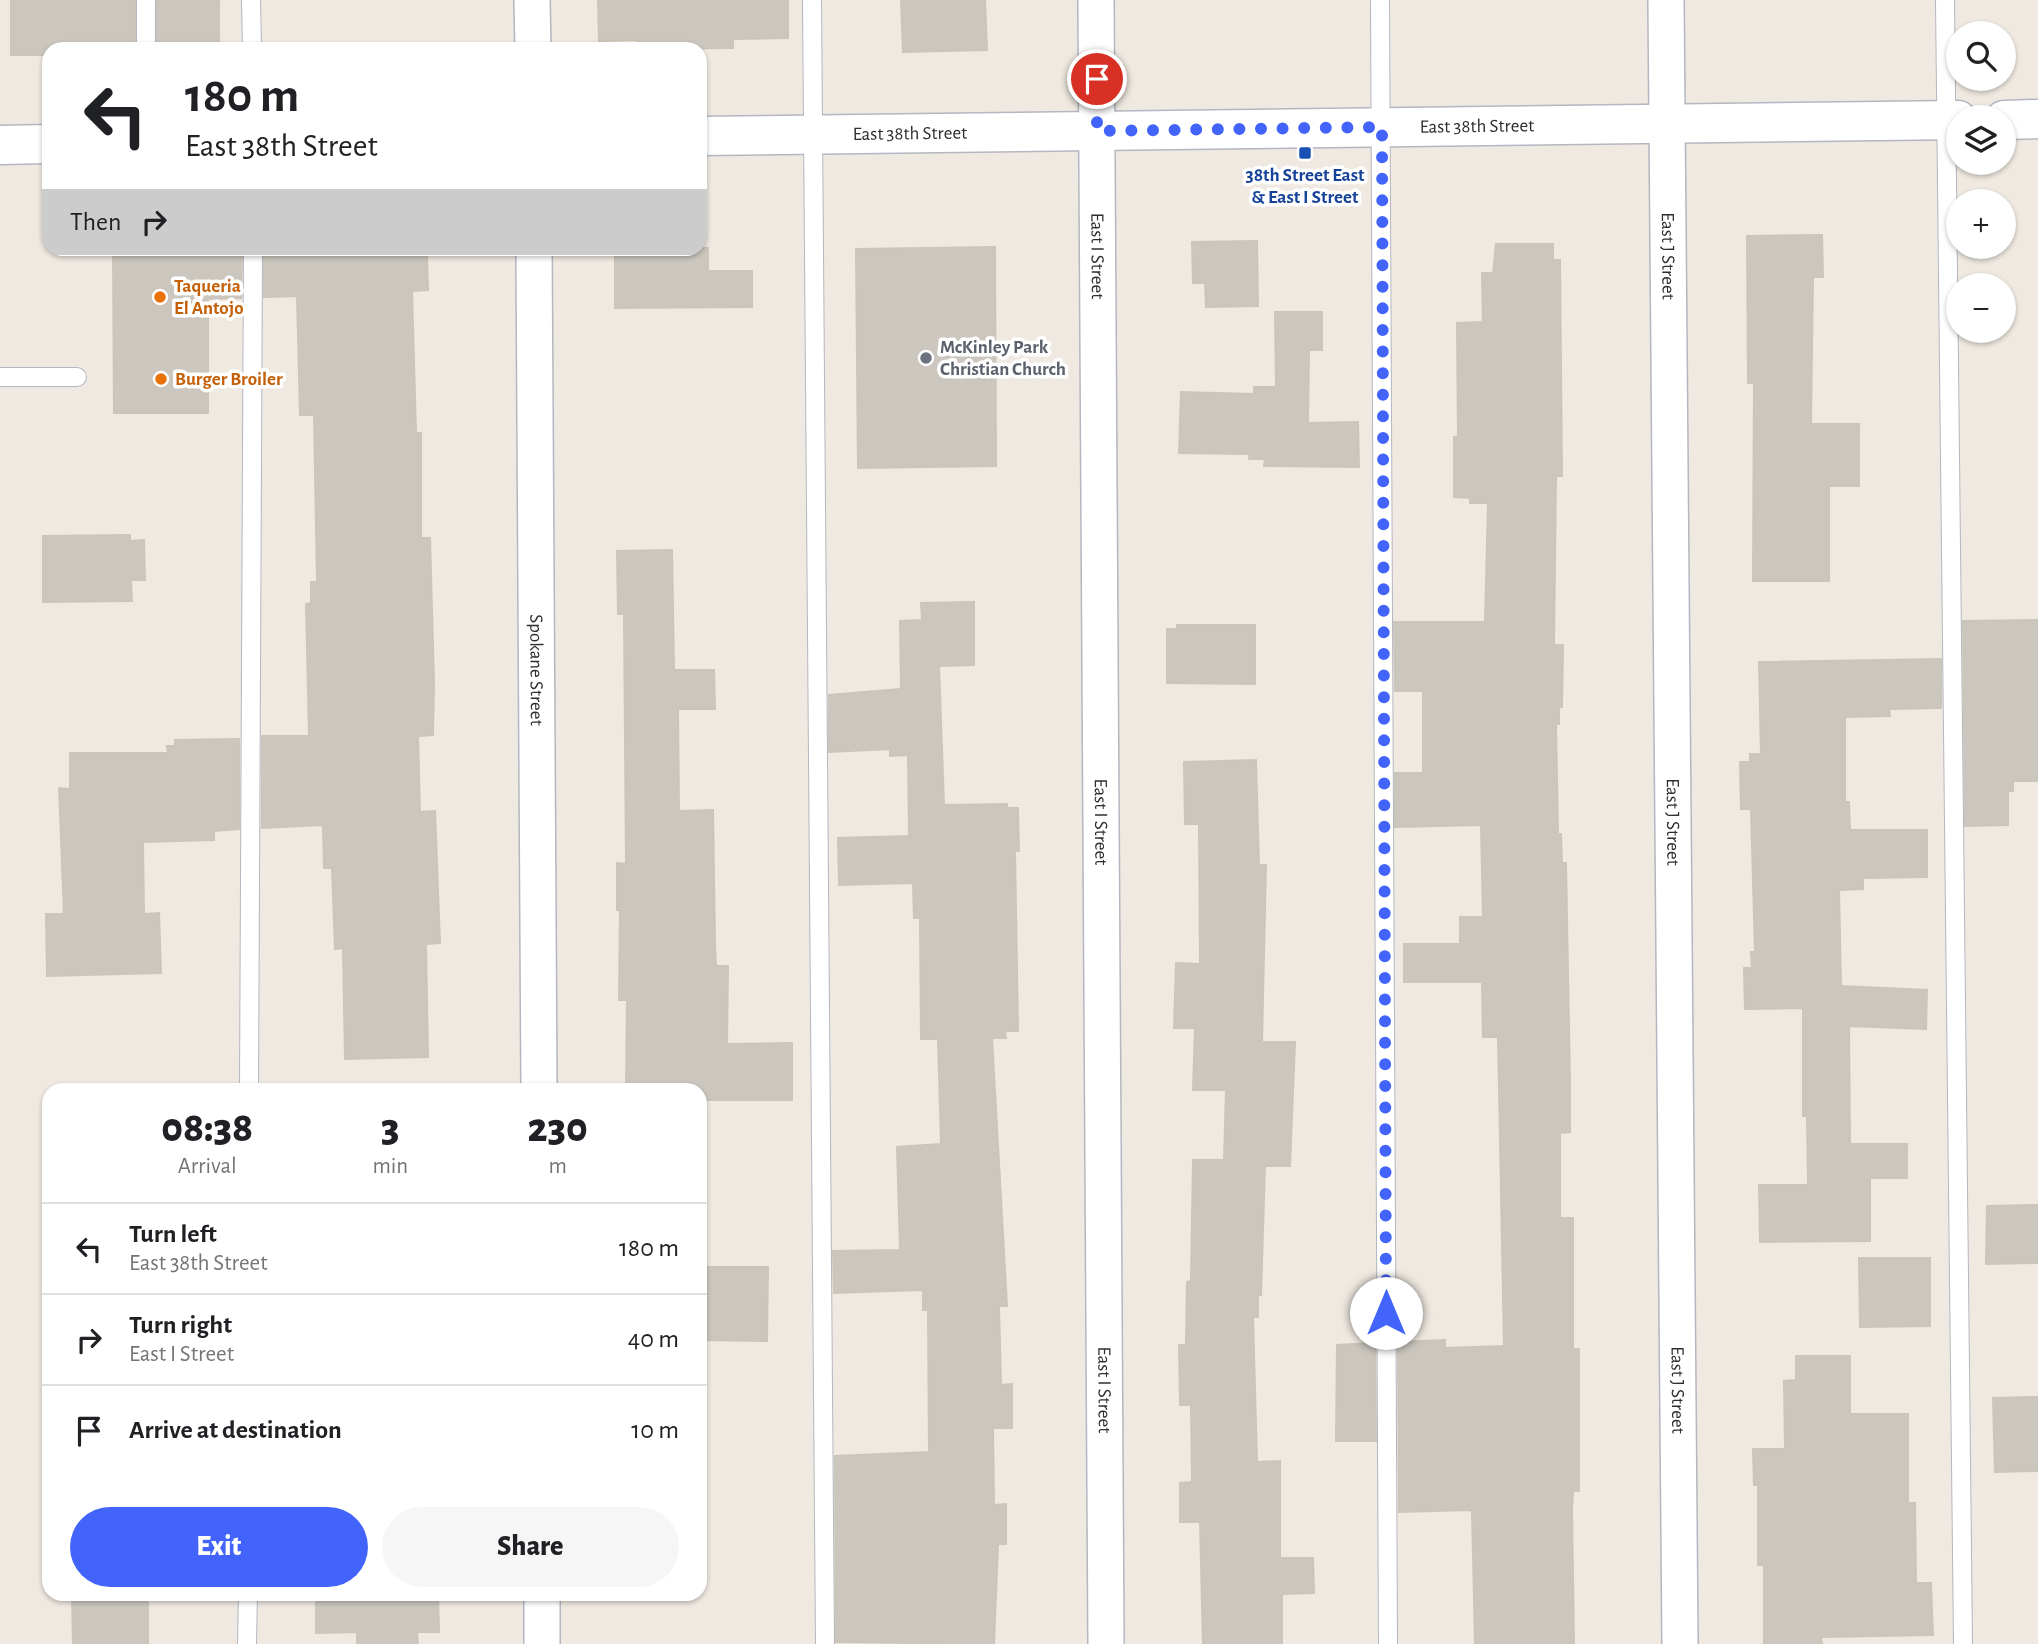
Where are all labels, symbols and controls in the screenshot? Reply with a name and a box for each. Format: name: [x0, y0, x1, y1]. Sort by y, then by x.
map controls: [1946, 21, 2016, 343]
button: search: [1946, 21, 2016, 91]
pin: [1067, 49, 1127, 109]
icon: arrive: [1078, 60, 1116, 98]
icon: left: [70, 70, 161, 161]
text: 180 m: [185, 72, 299, 121]
button: layers: [1946, 105, 2016, 175]
street label: East 38th Street: [1420, 116, 1534, 136]
street label: East 38th Street: [853, 123, 967, 144]
text: East 38th Street: [185, 130, 378, 162]
marker: 38th Street East & East I Street: [1297, 145, 1313, 161]
place label: 38th Street East & East I Street: [1246, 166, 1365, 207]
button: +: [1946, 189, 2016, 259]
icon: right: [135, 203, 173, 241]
text: Then: [70, 209, 121, 235]
street label: East J Street: [1658, 212, 1678, 300]
street label: East I Street: [1088, 213, 1107, 299]
button: −: [1946, 273, 2016, 343]
place label: Taqueria El Antojo: [174, 277, 244, 318]
marker: Taqueria El Antojo: [152, 289, 168, 305]
place label: McKinley Park Christian Church: [940, 338, 1066, 379]
marker: McKinley Park Christian Church: [918, 350, 934, 366]
place label: Burger Broiler: [175, 370, 283, 389]
marker: Burger Broiler: [153, 371, 169, 387]
street label: Spokane Street: [527, 614, 546, 726]
street label: East J Street: [1663, 778, 1683, 866]
street label: East I Street: [1091, 779, 1111, 865]
text: 08:38: [161, 1107, 253, 1149]
text: 3: [381, 1107, 400, 1149]
text: 230: [527, 1107, 588, 1149]
text: Arrival: [178, 1155, 237, 1178]
text: min: [372, 1155, 408, 1178]
text: m: [548, 1155, 567, 1178]
text: Turn left: [129, 1221, 217, 1247]
icon: left: [70, 1230, 108, 1268]
text: 180 m: [619, 1235, 679, 1261]
text: East 38th Street: [129, 1252, 268, 1275]
position arrow: [1349, 1276, 1423, 1350]
text: Turn right: [129, 1312, 232, 1338]
icon: right: [70, 1321, 108, 1359]
text: 40 m: [628, 1326, 679, 1352]
text: East I Street: [129, 1343, 234, 1366]
street label: East J Street: [1668, 1346, 1688, 1434]
street label: East I Street: [1095, 1347, 1114, 1433]
icon: arrive: [70, 1412, 108, 1450]
text: Arrive at destination: [129, 1417, 342, 1443]
text: 10 m: [631, 1417, 679, 1443]
button: Exit: [70, 1507, 368, 1587]
button: Share: [382, 1507, 679, 1587]

